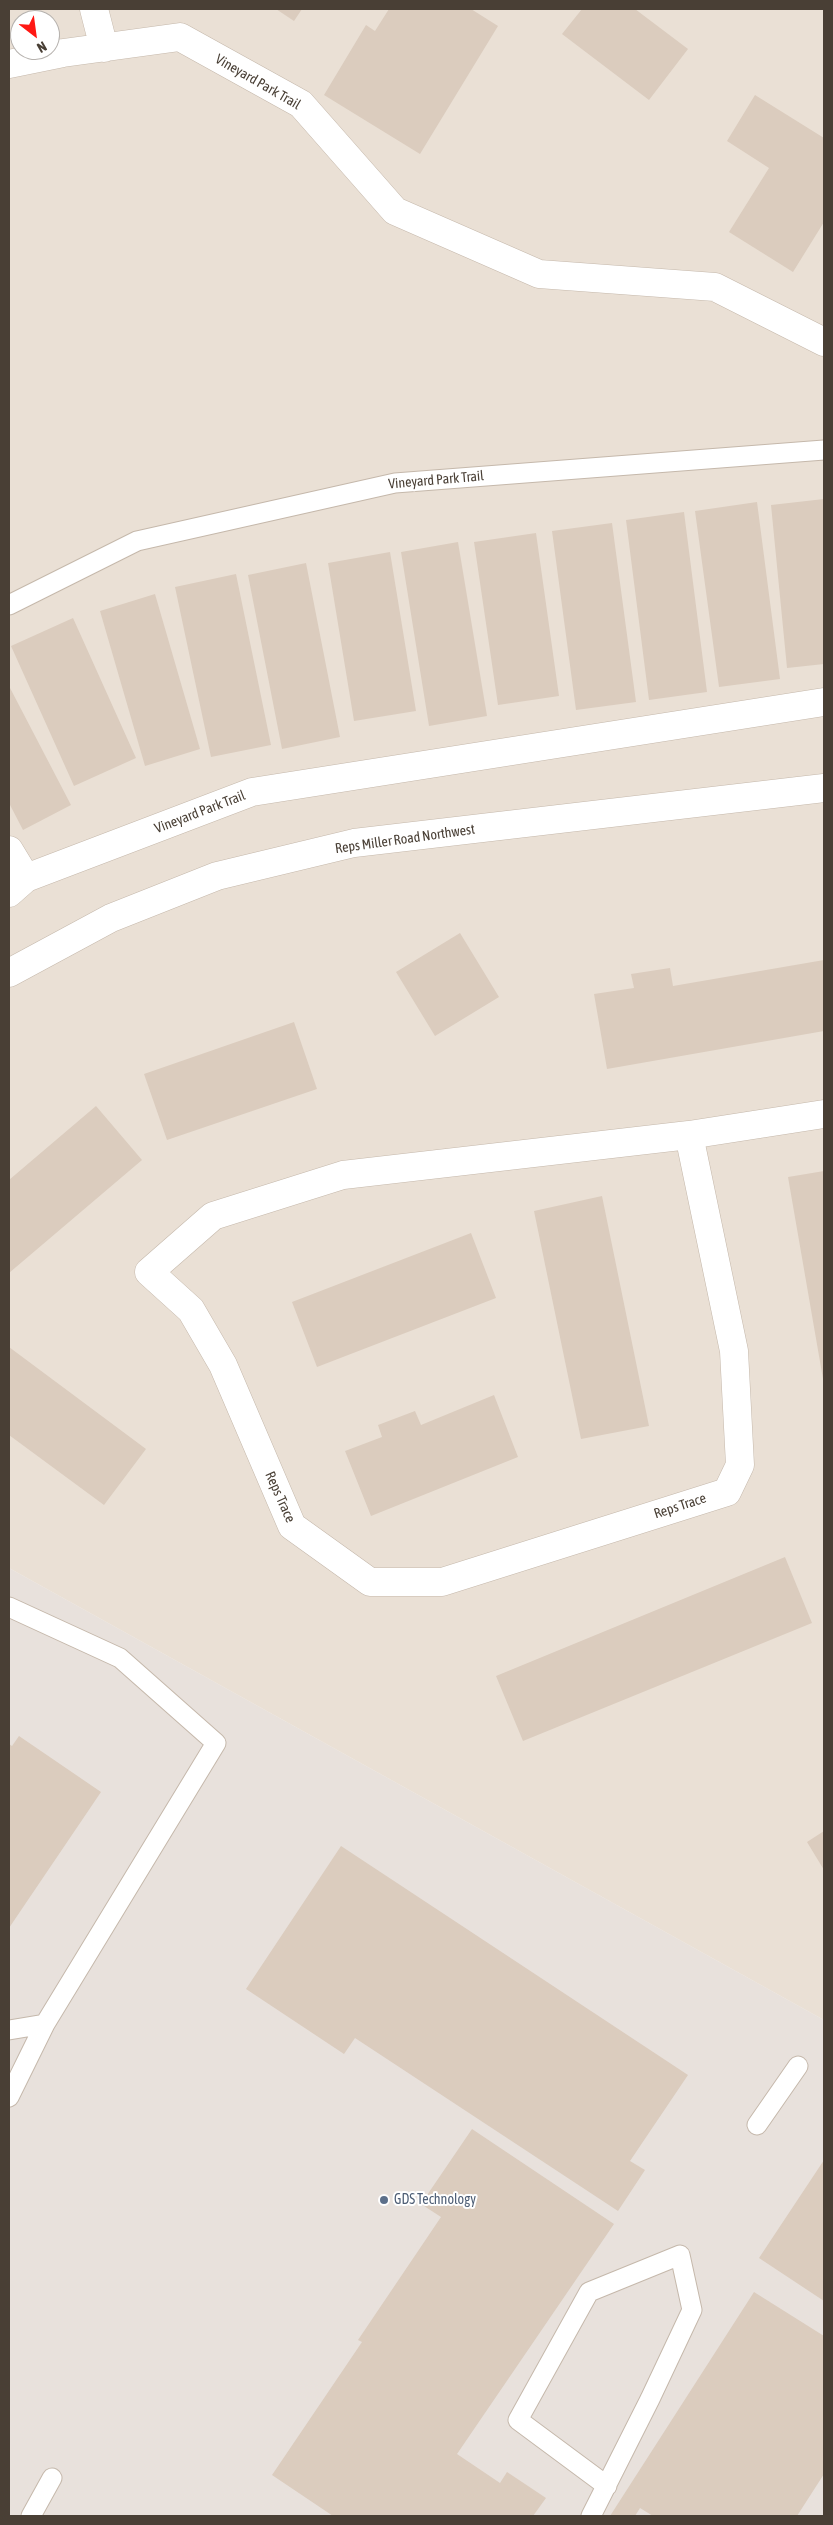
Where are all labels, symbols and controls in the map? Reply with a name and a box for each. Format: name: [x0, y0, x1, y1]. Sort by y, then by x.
north arrow: [10, 10, 60, 60]
text: N: [34, 38, 50, 56]
street label: Vineyard Park Trail: [212, 51, 304, 113]
street label: Vineyard Park Trail: [388, 467, 484, 493]
street label: Vineyard Park Trail: [152, 787, 248, 837]
street label: Reps Miller Road Northwest: [334, 821, 476, 857]
street label: Reps Trace: [261, 1469, 299, 1525]
street label: Reps Trace: [652, 1490, 708, 1522]
place label: GDS Technology: [394, 2192, 476, 2208]
marker: GDS Technology: [378, 2194, 390, 2206]

